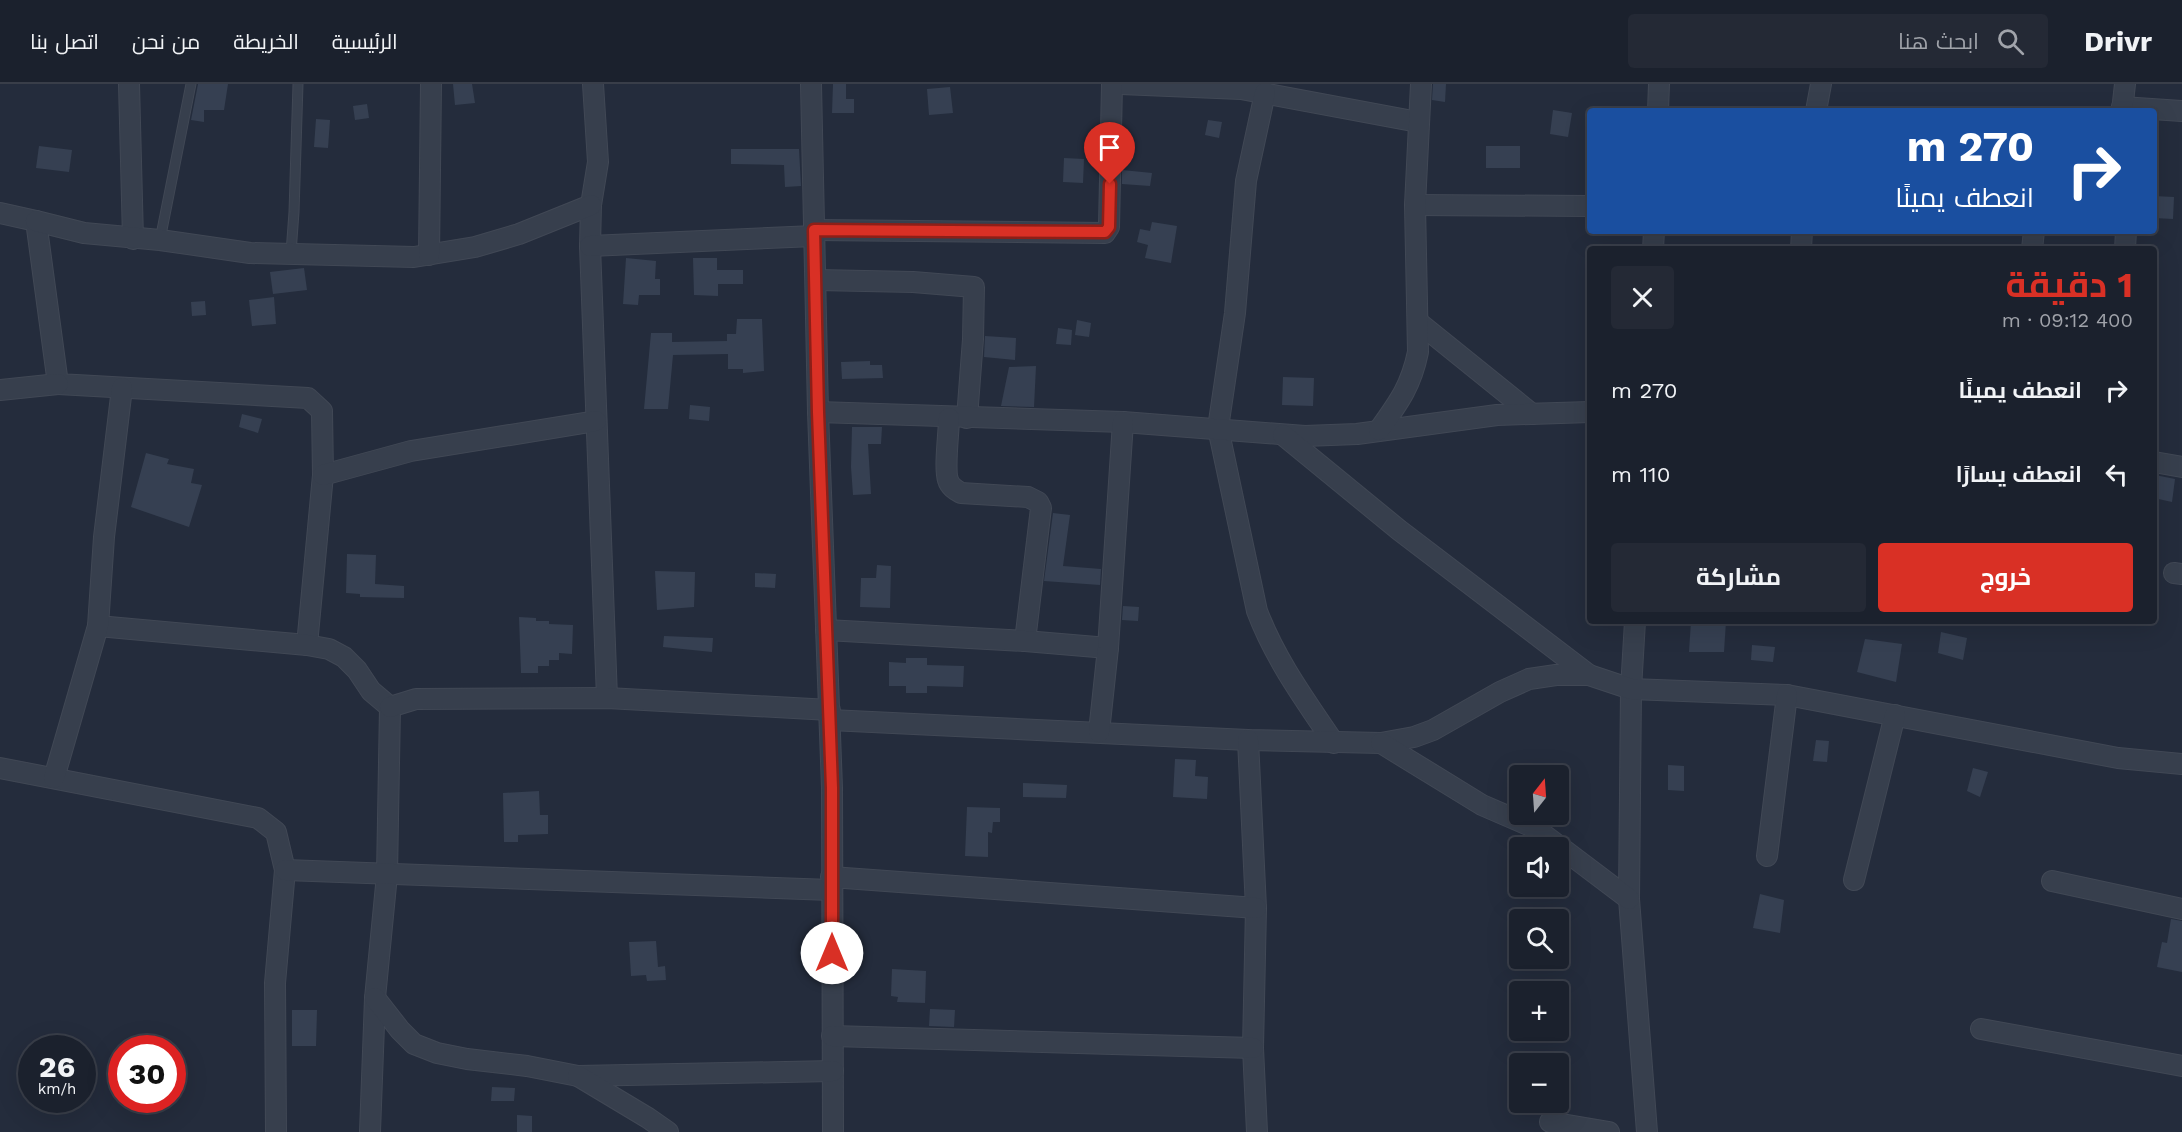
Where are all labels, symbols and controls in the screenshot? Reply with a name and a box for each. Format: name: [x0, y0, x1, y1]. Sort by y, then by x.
search box: [1628, 14, 2048, 68]
icon: search: [1994, 25, 2027, 58]
text: Drivr: [2084, 25, 2152, 58]
text: اتصل بنا: [30, 29, 99, 54]
text: من نحن: [132, 29, 200, 54]
text: الخريطة: [233, 29, 299, 54]
text: الرئيسية: [332, 29, 398, 54]
text: ابحث هنا: [1898, 29, 1979, 54]
pin: [1084, 122, 1135, 184]
text: 270 m: [1907, 122, 2034, 171]
icon: arrive: [1093, 131, 1126, 164]
icon: right: [2055, 132, 2133, 210]
text: انعطف يمينًا: [1895, 182, 2034, 214]
text: 1 دقيقة: [2005, 264, 2133, 306]
button: close: [1611, 266, 1674, 329]
text: 400 m · 09:12: [2002, 308, 2133, 332]
icon: right: [2100, 374, 2133, 407]
text: 270 m: [1611, 378, 1677, 403]
text: انعطف يمينًا: [1958, 378, 2082, 403]
icon: left: [2100, 458, 2133, 491]
text: 110 m: [1611, 462, 1670, 487]
text: انعطف يسارًا: [1956, 462, 2082, 487]
button: مشاركة: [1611, 543, 1866, 612]
button: خروج: [1878, 543, 2133, 612]
north arrow: [1509, 765, 1569, 825]
map controls: [1509, 765, 1569, 1113]
button: sound: [1509, 837, 1569, 897]
button: search: [1509, 909, 1569, 969]
position arrow: [800, 921, 864, 985]
button: +: [1509, 981, 1569, 1041]
speed limit sign: 30: [108, 1035, 186, 1113]
text: 26: [39, 1049, 75, 1084]
button: −: [1509, 1053, 1569, 1113]
text: km/h: [38, 1080, 76, 1098]

